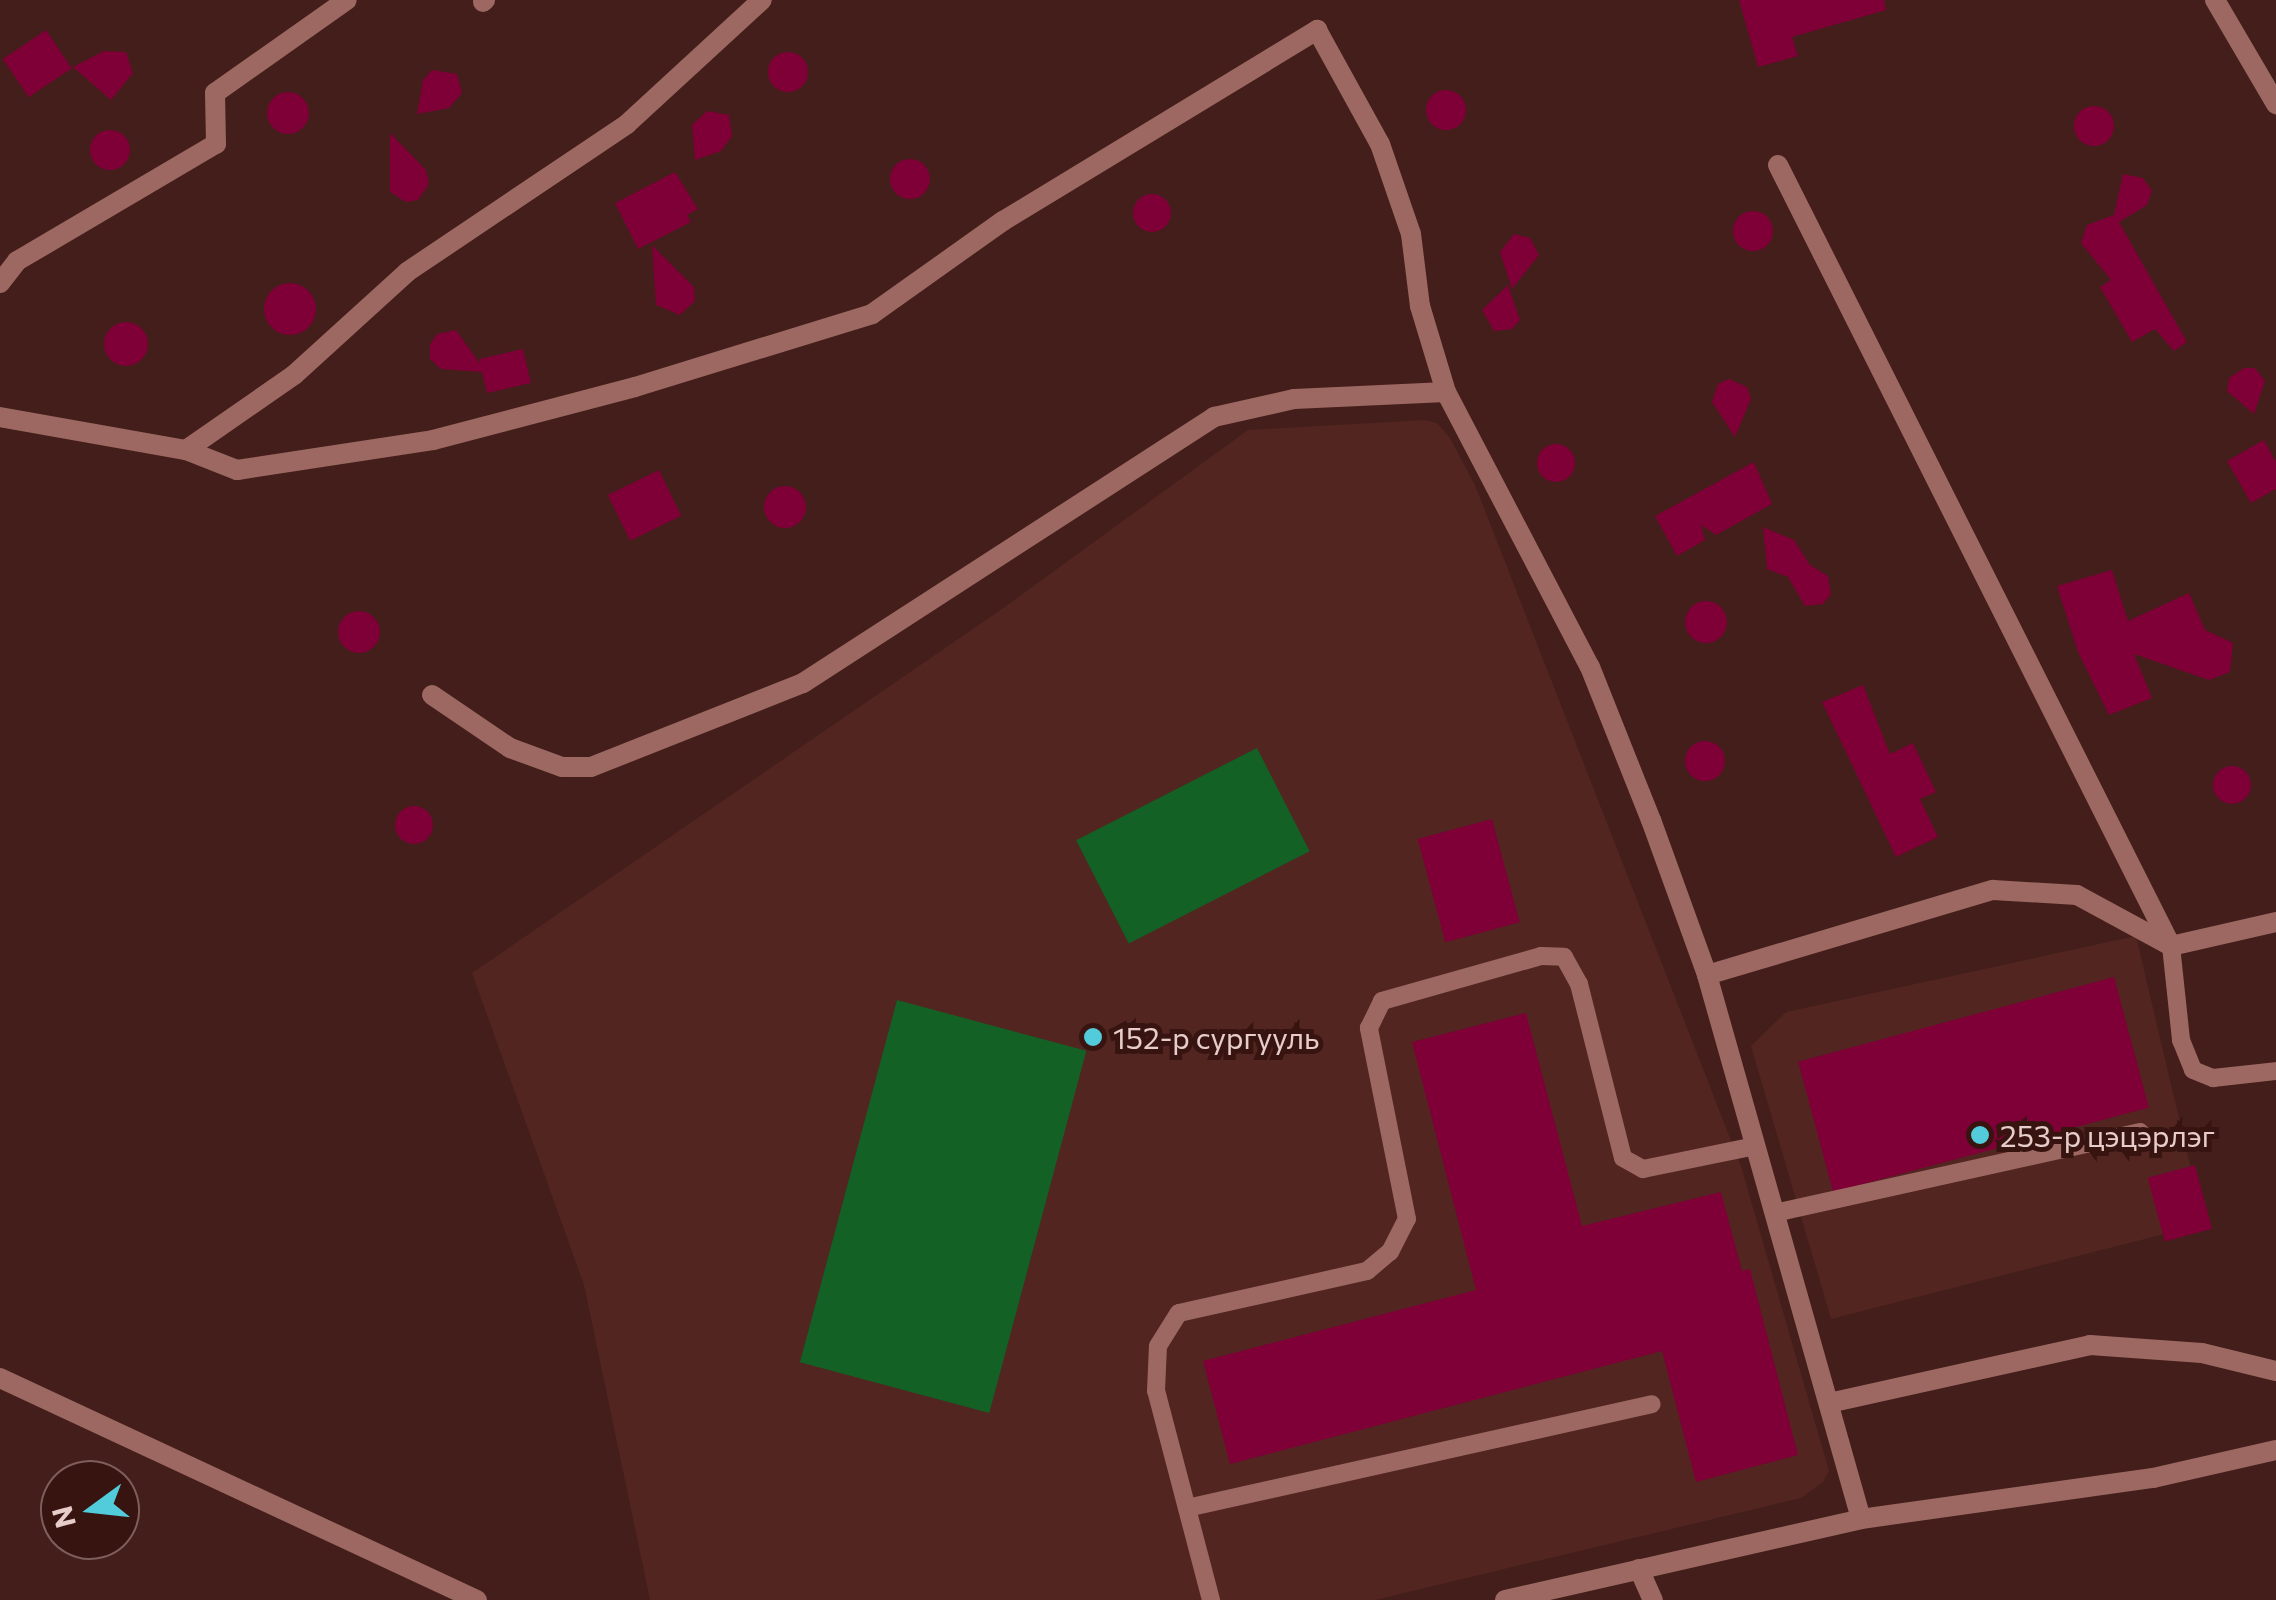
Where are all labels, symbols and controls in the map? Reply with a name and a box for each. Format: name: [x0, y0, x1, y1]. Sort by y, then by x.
place label: 152-р сургууль: [1113, 1019, 1319, 1055]
marker: 152-р сургууль: [1082, 1026, 1104, 1048]
place label: 253-р цэцэрлэг: [2000, 1117, 2215, 1153]
marker: 253-р цэцэрлэг: [1969, 1124, 1991, 1146]
north arrow: [40, 1460, 140, 1560]
text: N: [44, 1503, 82, 1532]

